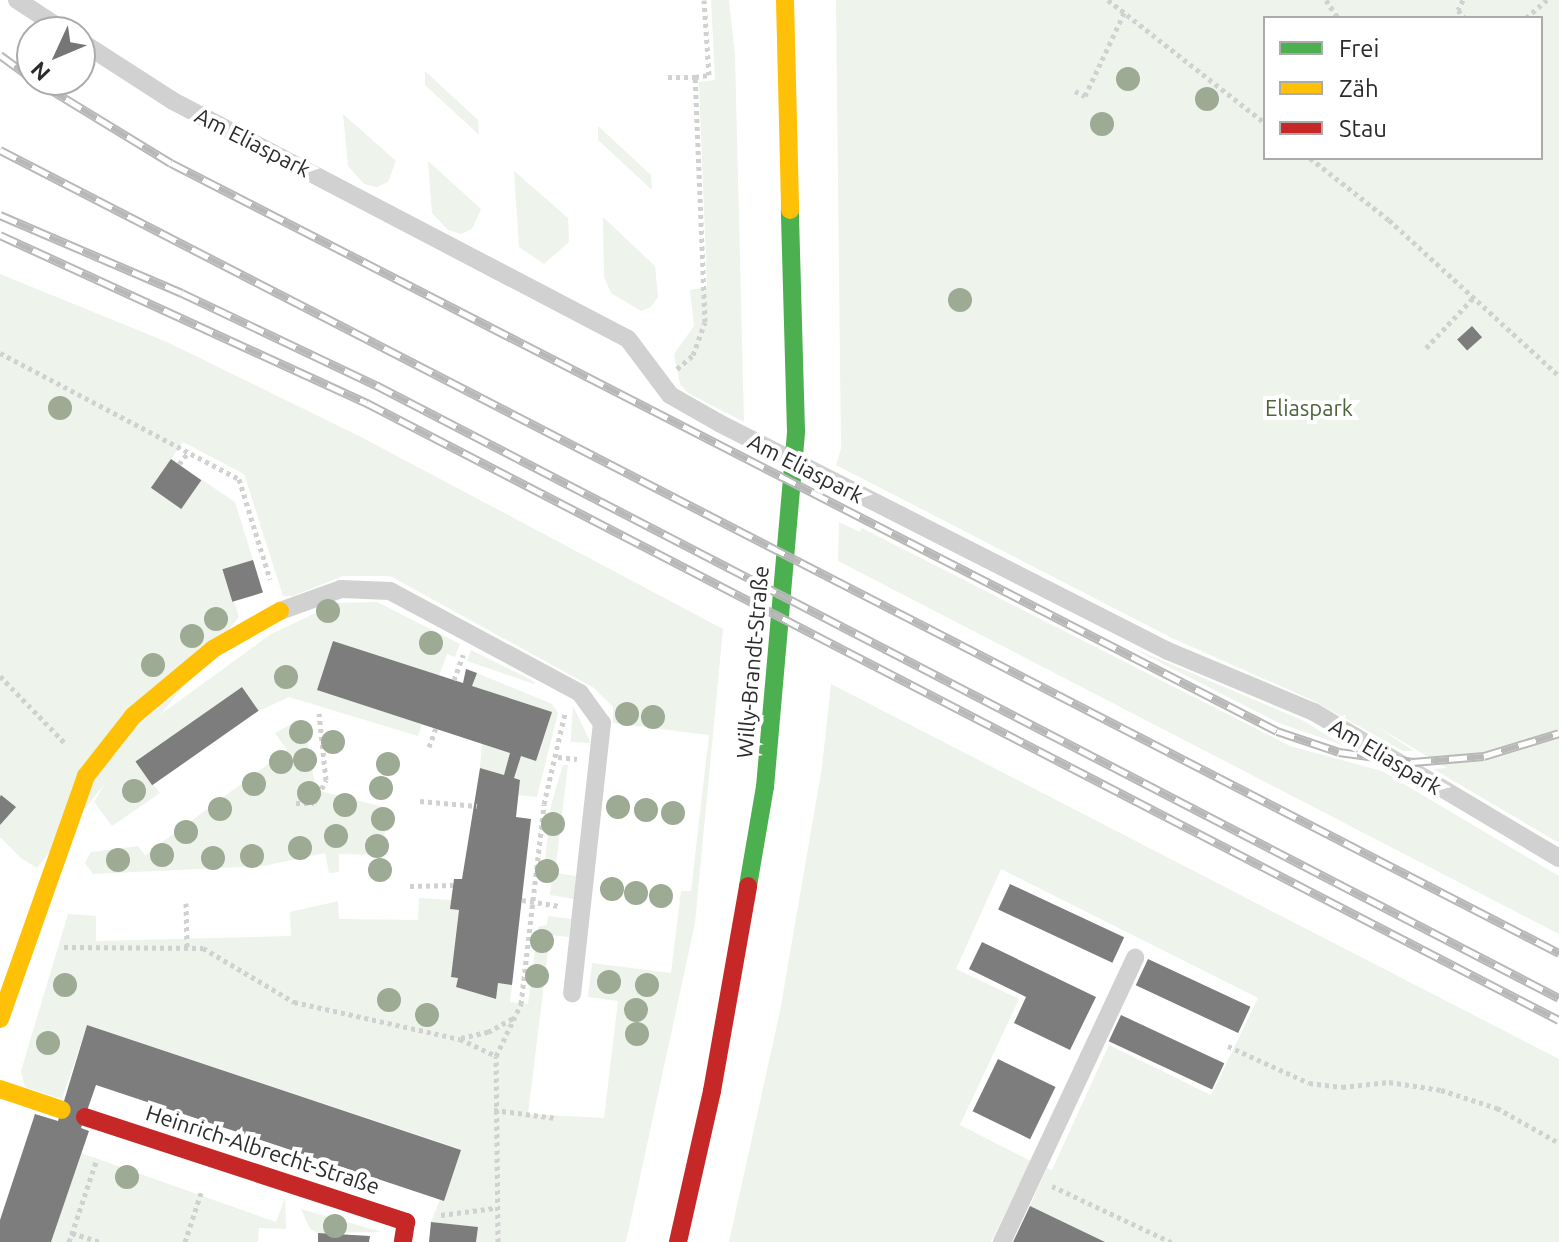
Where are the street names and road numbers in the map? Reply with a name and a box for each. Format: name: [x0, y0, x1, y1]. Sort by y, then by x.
street label: Am Eliaspark: [191, 102, 315, 182]
street label: Am Eliaspark: [744, 428, 868, 508]
street label: Willy-Brandt-Straße: [730, 565, 774, 759]
street label: Am Eliaspark: [1325, 712, 1447, 800]
street label: Heinrich-Albrecht-Straße: [143, 1099, 383, 1199]

